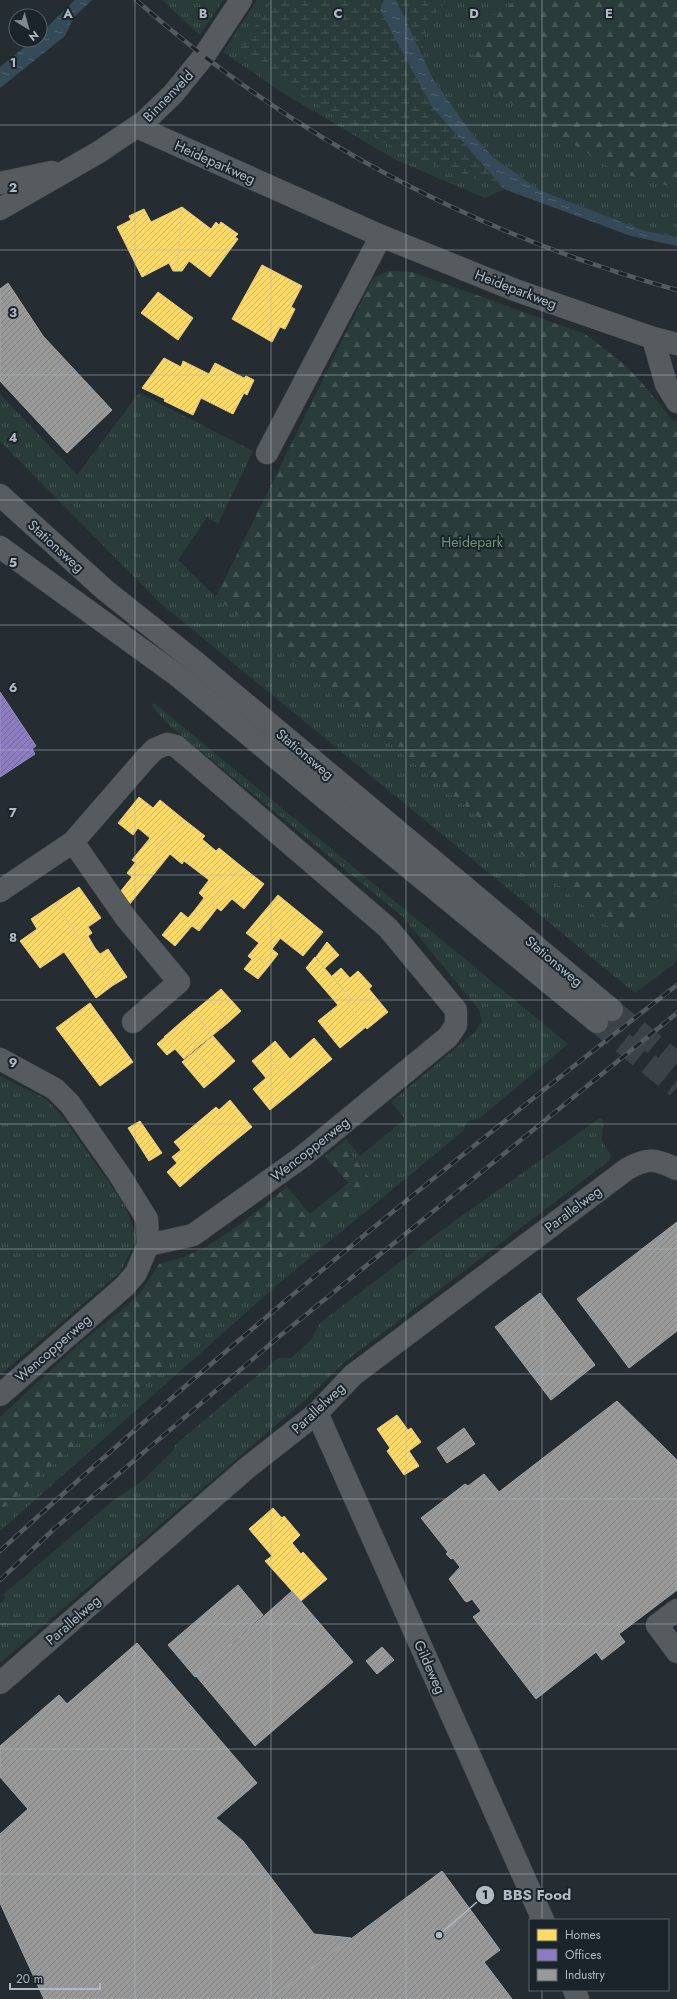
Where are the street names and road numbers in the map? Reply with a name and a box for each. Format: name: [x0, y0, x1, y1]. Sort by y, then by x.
street label: Binnenveld: [138, 66, 198, 126]
street label: Heideparkweg: [171, 135, 259, 189]
street label: Heideparkweg: [472, 264, 560, 314]
street label: Stationsweg: [23, 515, 89, 577]
street label: Stationsweg: [272, 724, 338, 784]
street label: Stationsweg: [521, 931, 587, 991]
street label: Wencopperweg: [267, 1112, 353, 1186]
street label: Parallelweg: [540, 1181, 606, 1237]
street label: Wencopperweg: [11, 1309, 95, 1387]
street label: Parallelweg: [287, 1378, 349, 1438]
street label: Parallelweg: [41, 1591, 105, 1649]
street label: Gildeweg: [409, 1637, 451, 1697]

